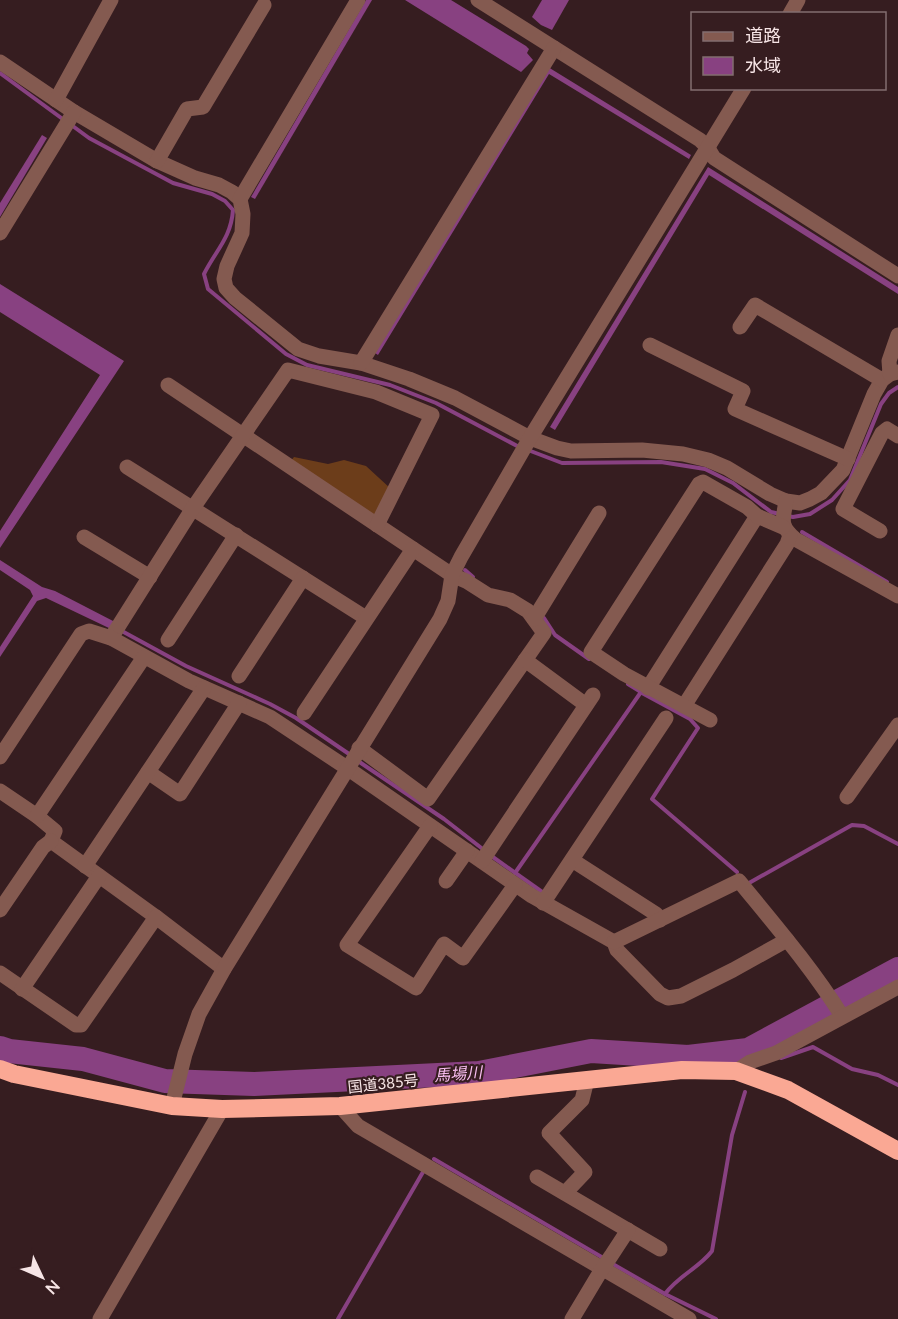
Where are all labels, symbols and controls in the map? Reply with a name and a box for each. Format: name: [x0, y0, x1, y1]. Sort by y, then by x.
legend: [691, 12, 886, 90]
text: 道路: [745, 24, 781, 46]
text: 水域: [745, 54, 781, 76]
water label: 馬場川: [433, 1062, 485, 1084]
street label: 国道385号: [347, 1070, 419, 1096]
north arrow: [12, 1247, 72, 1307]
text: N: [42, 1277, 64, 1299]

